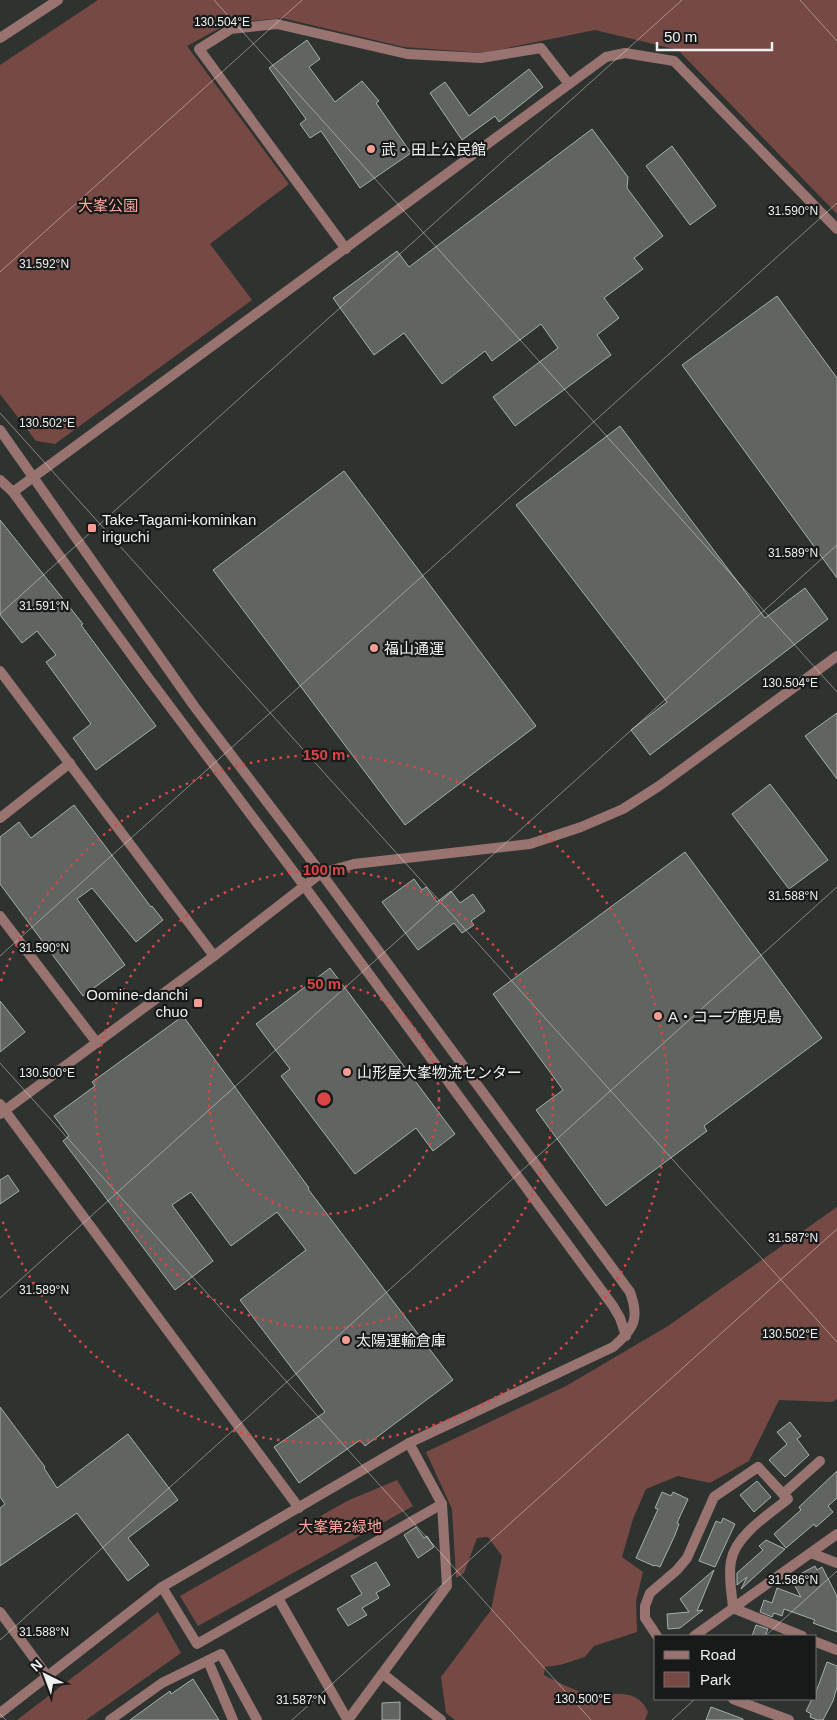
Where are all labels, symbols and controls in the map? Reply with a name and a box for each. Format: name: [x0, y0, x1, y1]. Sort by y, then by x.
text: 130.504°E: [194, 15, 250, 29]
scale bar: [657, 20, 772, 52]
text: 50 m: [664, 28, 697, 45]
place label: 武・田上公民館: [381, 141, 486, 158]
marker: 武・田上公民館: [365, 143, 377, 155]
park label: 大峯公園: [78, 197, 138, 214]
text: 31.590°N: [768, 204, 818, 218]
text: 31.592°N: [19, 257, 69, 271]
text: 130.502°E: [19, 416, 75, 430]
place label: Take-Tagami-kominkan iriguchi: [102, 511, 256, 545]
marker: Take-Tagami-kominkan iriguchi: [86, 522, 98, 534]
text: 31.589°N: [768, 546, 818, 560]
text: 31.591°N: [19, 599, 69, 613]
place label: 福山通運: [384, 640, 444, 657]
marker: 福山通運: [368, 642, 380, 654]
text: 130.504°E: [762, 676, 818, 690]
text: 150 m: [303, 746, 345, 763]
text: 100 m: [303, 861, 345, 878]
text: 31.588°N: [768, 889, 818, 903]
text: 31.590°N: [19, 941, 69, 955]
text: 50 m: [307, 975, 341, 992]
place label: Oomine-danchi chuo: [86, 986, 188, 1020]
marker: Oomine-danchi chuo: [192, 997, 204, 1009]
place label: A・コープ鹿児島: [668, 1008, 782, 1025]
marker: A・コープ鹿児島: [652, 1010, 664, 1022]
place label: 山形屋大峯物流センター: [357, 1064, 522, 1081]
text: 130.500°E: [19, 1066, 75, 1080]
marker: 山形屋大峯物流センター: [341, 1066, 353, 1078]
centre of rings: [315, 1090, 333, 1108]
text: 31.587°N: [768, 1231, 818, 1245]
text: 31.589°N: [19, 1283, 69, 1297]
text: 130.502°E: [762, 1327, 818, 1341]
place label: 太陽運輸倉庫: [356, 1332, 446, 1349]
marker: 太陽運輸倉庫: [340, 1334, 352, 1346]
park label: 大峯第2緑地: [298, 1518, 382, 1535]
text: 31.586°N: [768, 1573, 818, 1587]
text: 31.588°N: [19, 1625, 69, 1639]
legend: [654, 1635, 817, 1700]
text: Road: [700, 1646, 736, 1663]
north arrow: [20, 1650, 70, 1700]
text: N: [27, 1656, 45, 1675]
text: Park: [700, 1671, 731, 1688]
text: 130.500°E: [555, 1692, 611, 1706]
text: 31.587°N: [276, 1693, 326, 1707]

